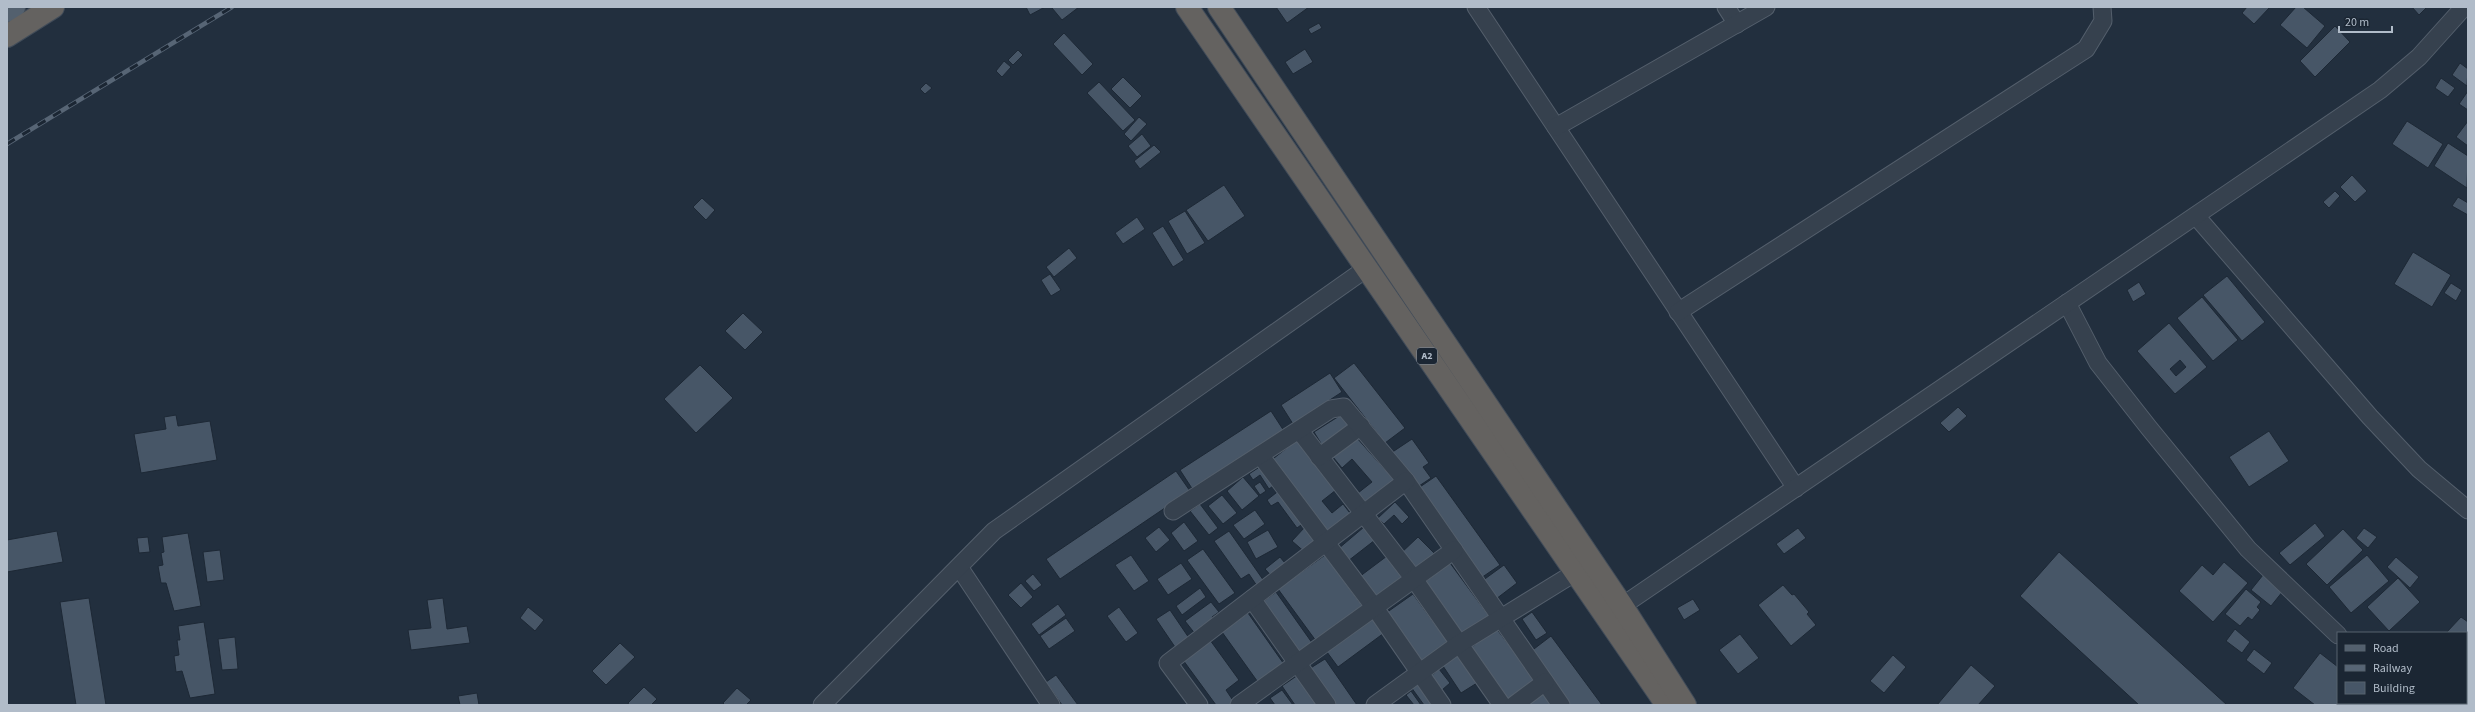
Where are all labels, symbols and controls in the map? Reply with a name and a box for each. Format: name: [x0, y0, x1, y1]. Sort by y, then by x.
scale bar: [2339, 8, 2392, 34]
text: 20 m: [2345, 14, 2369, 31]
road number: A2: [1417, 348, 1437, 364]
legend: [2337, 632, 2467, 704]
text: Road: [2373, 640, 2399, 657]
text: Railway: [2373, 660, 2412, 677]
text: Building: [2373, 680, 2415, 697]

